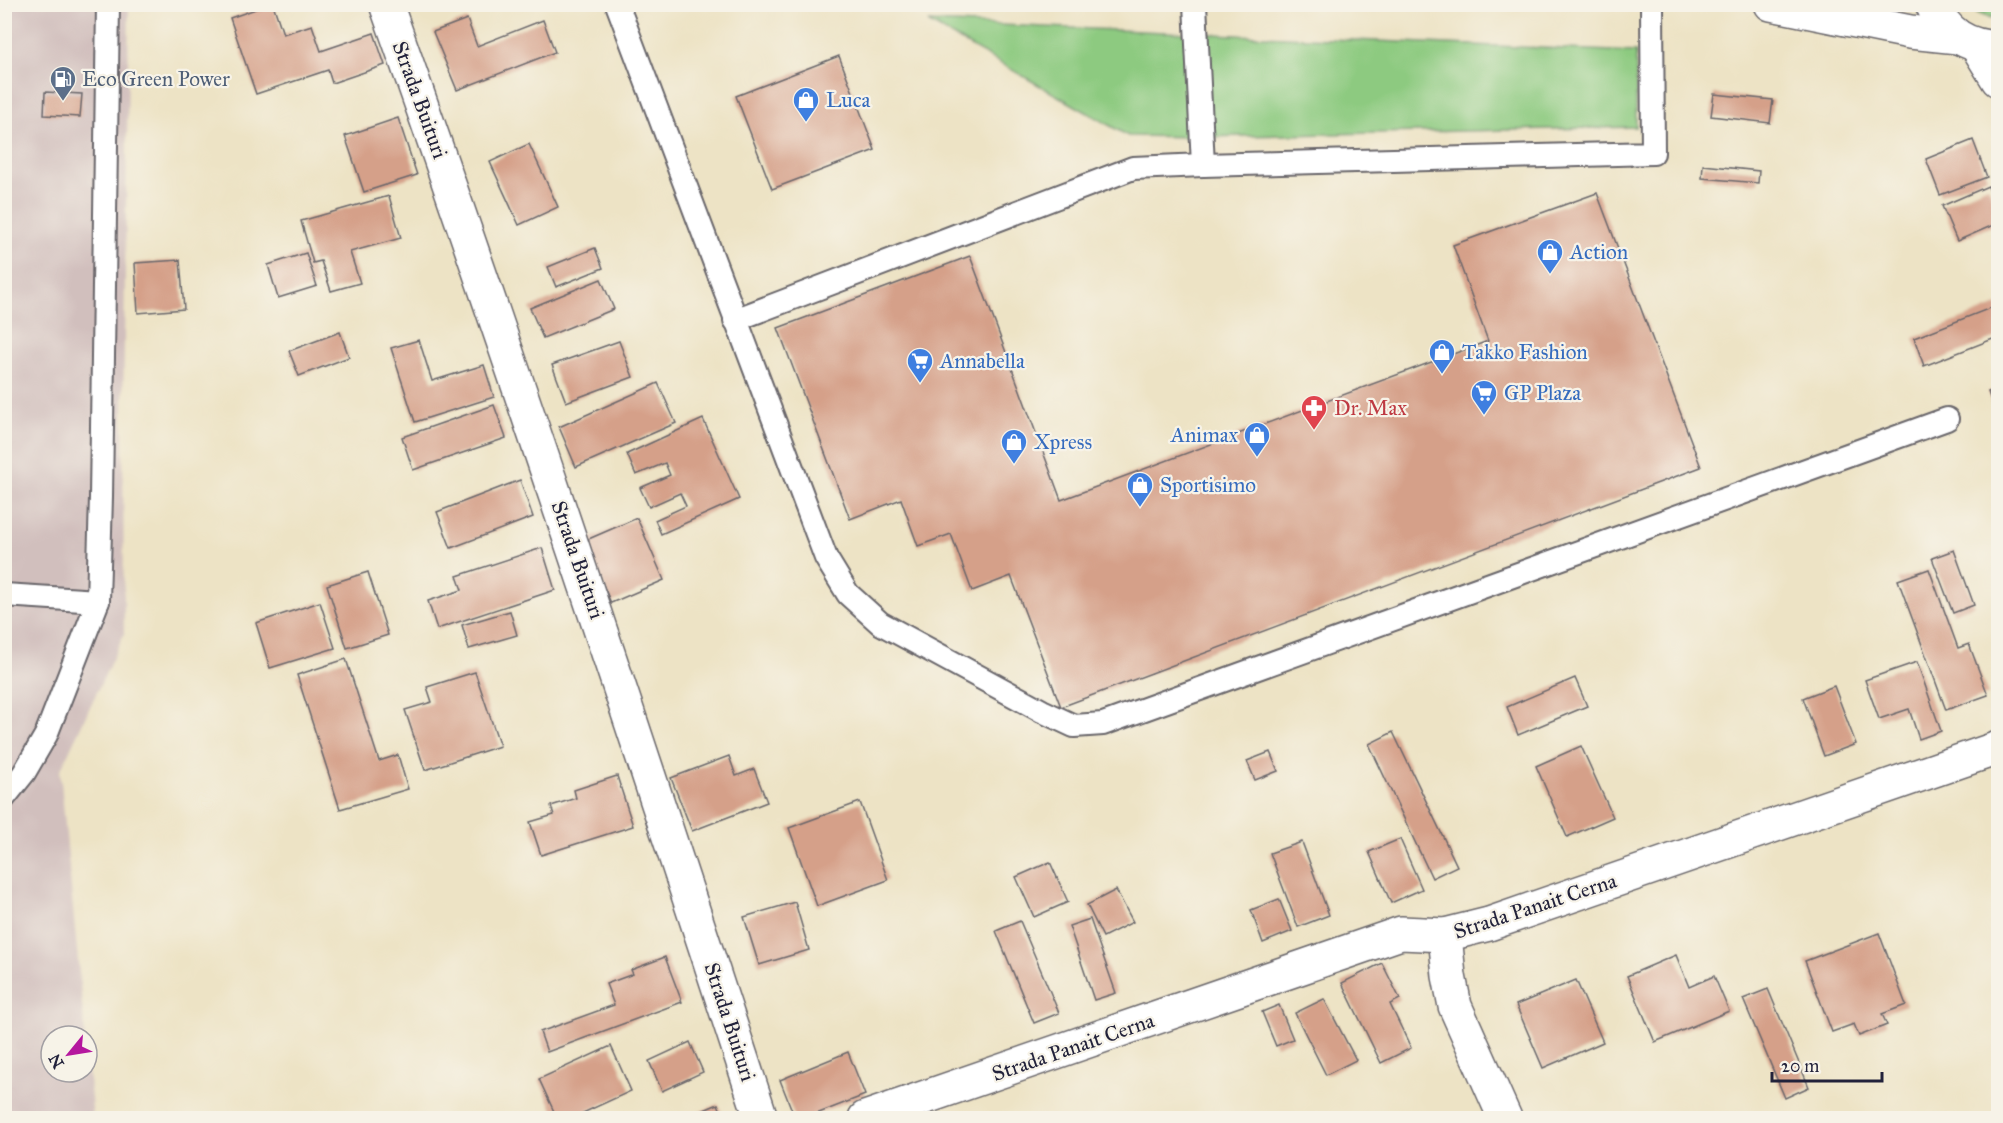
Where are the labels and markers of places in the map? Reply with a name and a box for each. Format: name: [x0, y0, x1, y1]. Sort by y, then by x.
fuel station icon: Eco Green Power: [48, 64, 78, 102]
place label: Eco Green Power: [82, 66, 230, 92]
shop icon: Luca: [791, 85, 821, 123]
place label: Luca: [826, 87, 871, 113]
shop icon: Action: [1535, 237, 1565, 275]
place label: Action: [1569, 239, 1628, 265]
shop icon: Takko Fashion: [1427, 337, 1457, 375]
place label: Takko Fashion: [1462, 339, 1588, 365]
supermarket icon: Annabella: [905, 346, 935, 384]
place label: Annabella: [939, 348, 1025, 374]
supermarket icon: GP Plaza: [1469, 378, 1499, 416]
place label: GP Plaza: [1504, 380, 1581, 406]
pharmacy icon: Dr. Max: [1299, 393, 1329, 431]
place label: Dr. Max: [1334, 395, 1407, 421]
shop icon: Animax: [1242, 420, 1272, 458]
place label: Animax: [1170, 422, 1239, 448]
shop icon: Xpress: [999, 427, 1029, 465]
place label: Xpress: [1034, 429, 1092, 455]
shop icon: Sportisimo: [1125, 470, 1155, 508]
place label: Sportisimo: [1160, 472, 1256, 498]

